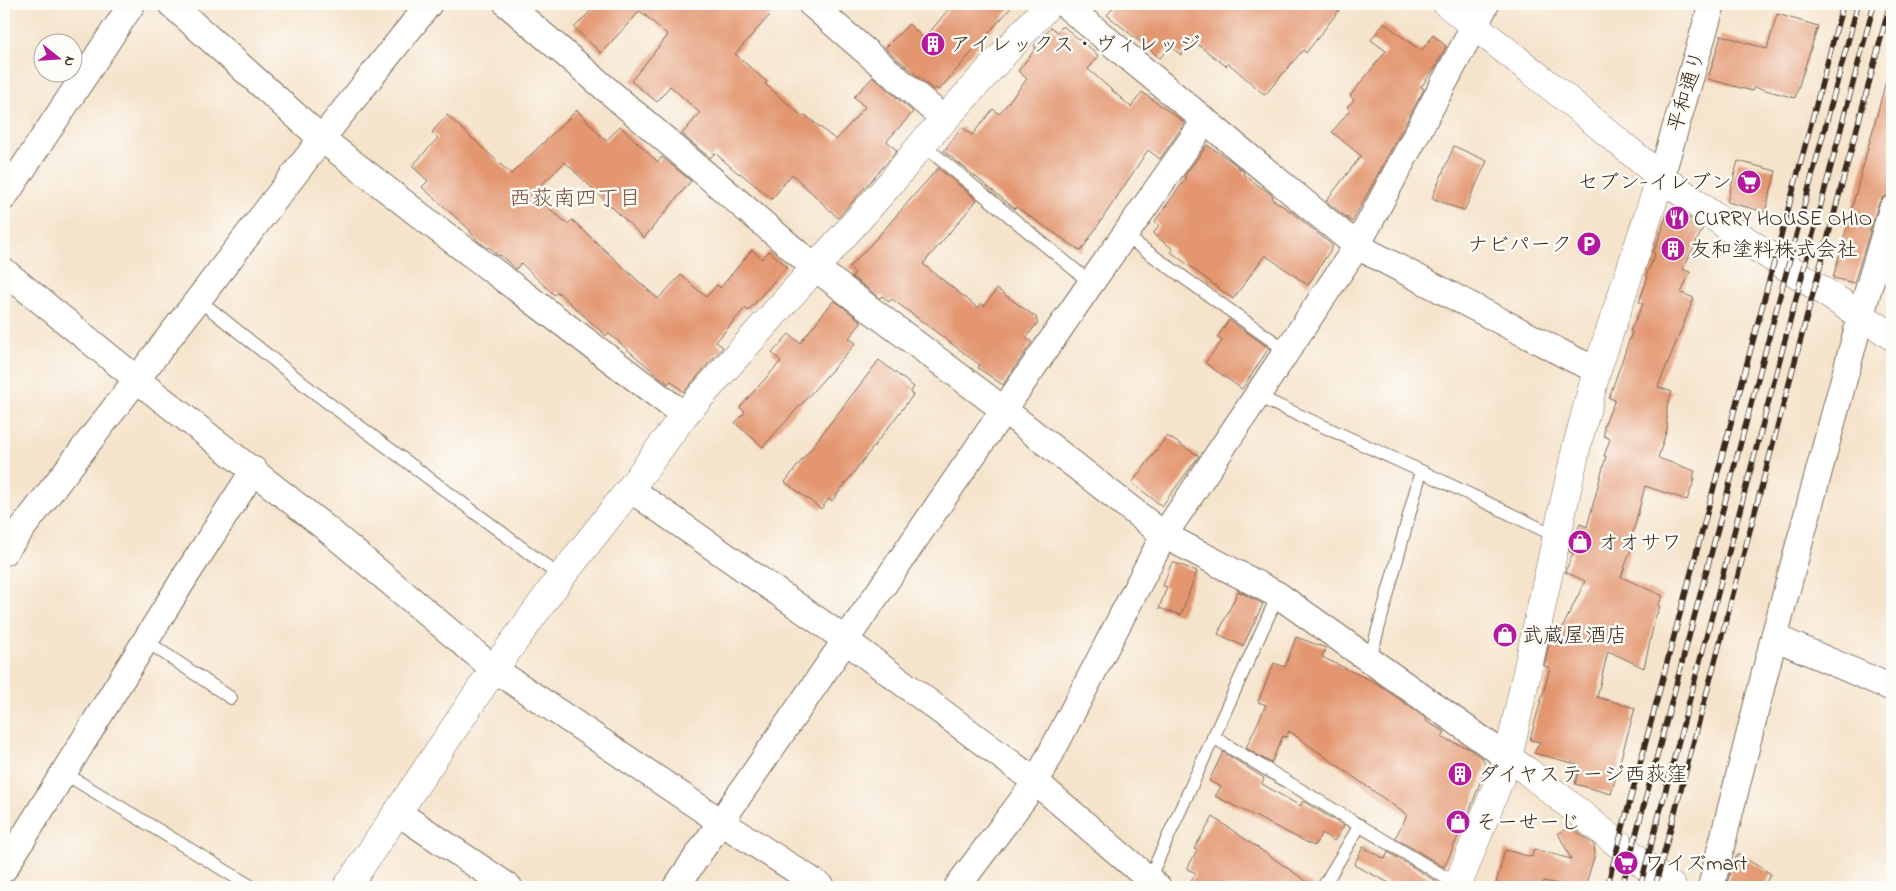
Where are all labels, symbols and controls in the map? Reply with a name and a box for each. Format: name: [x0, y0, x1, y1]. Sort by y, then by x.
building icon: アイレックス・ヴィレッジ: [920, 31, 946, 57]
place label: アイレックス・ヴィレッジ: [950, 31, 1200, 61]
north arrow: [32, 32, 82, 82]
street label: 平和通り: [1661, 47, 1715, 136]
text: N: [58, 54, 80, 69]
place label: セブン-イレブン: [1577, 169, 1732, 199]
supermarket icon: セブン-イレブン: [1736, 169, 1762, 195]
district label: 西荻南四丁目: [509, 184, 641, 216]
restaurant icon: CURRY HOUSE OHIO: [1664, 205, 1690, 231]
place label: CURRY HOUSE OHIO: [1694, 205, 1872, 235]
place label: ナビパーク: [1467, 231, 1572, 261]
parking icon: ナビパーク: [1576, 231, 1602, 257]
building icon: 友和塗料株式会社: [1660, 236, 1686, 262]
place label: 友和塗料株式会社: [1690, 236, 1858, 266]
shop icon: オオサワ: [1567, 529, 1593, 555]
place label: オオサワ: [1598, 529, 1682, 559]
shop icon: 武蔵屋酒店: [1492, 622, 1518, 648]
place label: 武蔵屋酒店: [1522, 622, 1627, 652]
building icon: ダイヤステージ西荻窪: [1447, 761, 1473, 787]
place label: ダイヤステージ西荻窪: [1478, 761, 1688, 791]
shop icon: そーせーじ: [1445, 809, 1471, 835]
place label: そーせーじ: [1476, 809, 1581, 839]
supermarket icon: ワイズmart: [1613, 850, 1639, 876]
place label: ワイズmart: [1644, 850, 1747, 880]

